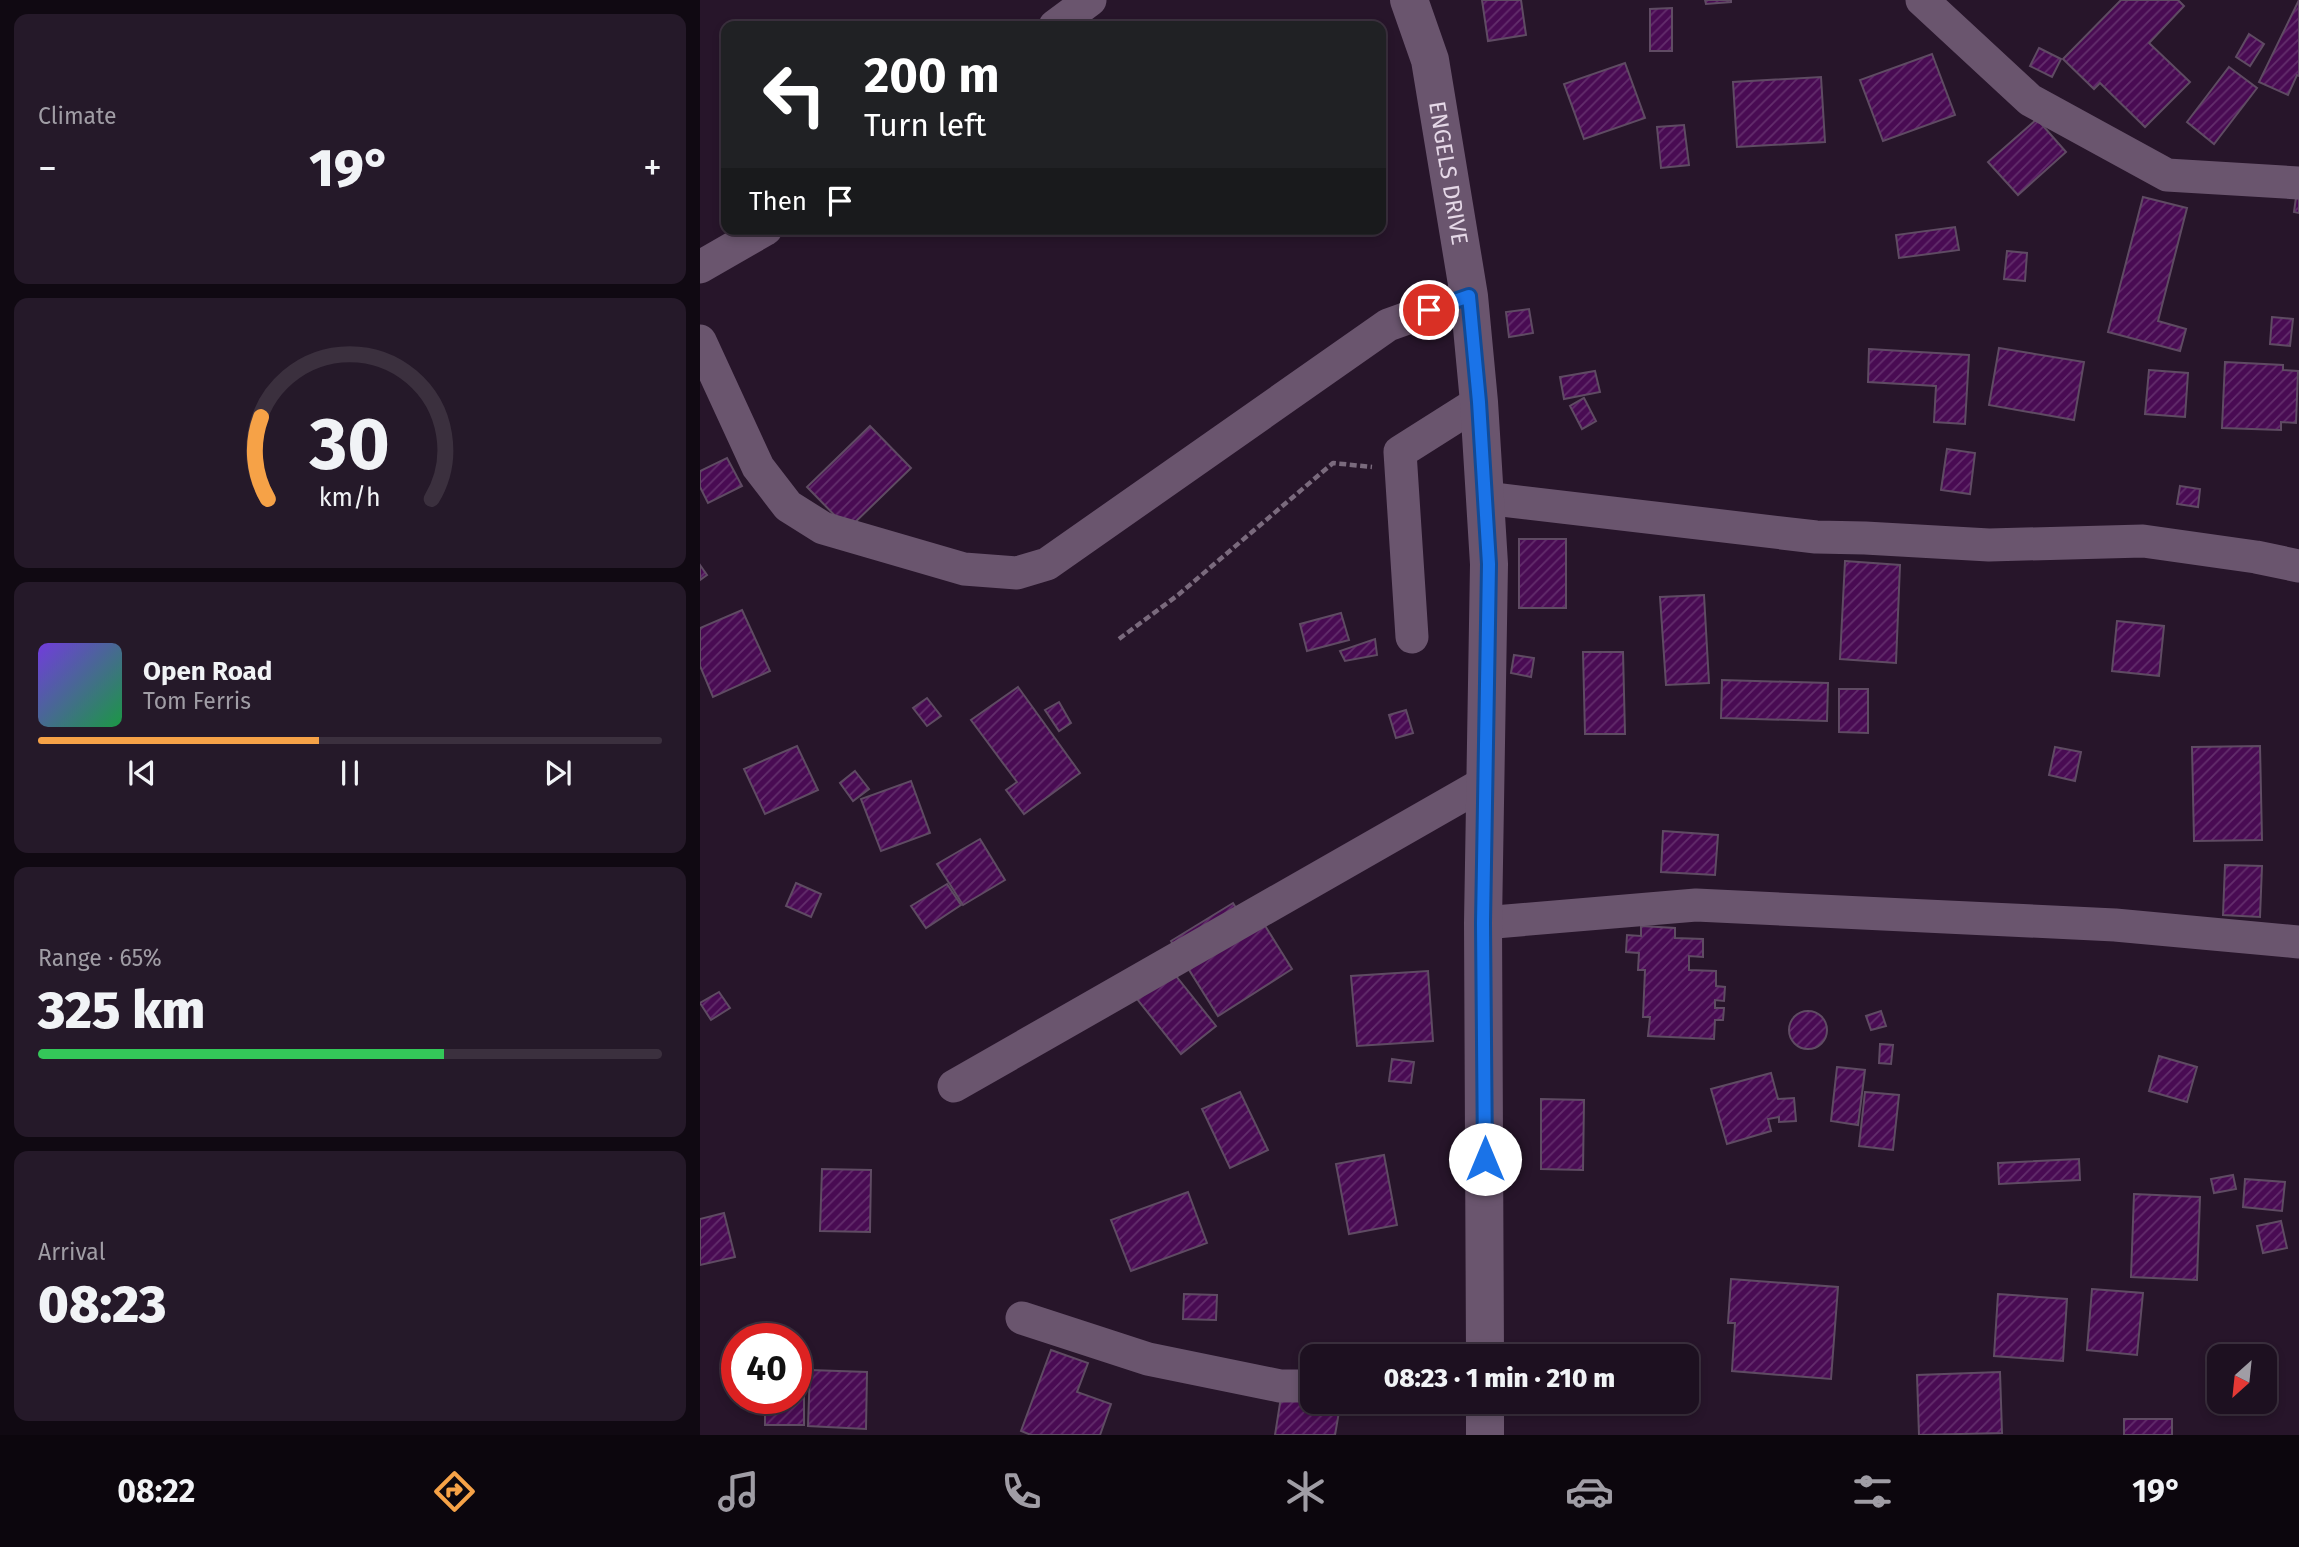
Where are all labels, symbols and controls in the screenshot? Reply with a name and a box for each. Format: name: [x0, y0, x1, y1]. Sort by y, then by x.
text: 200 m: [864, 46, 1000, 105]
icon: left: [749, 49, 840, 140]
street label: ENGELS DRIVE: [1423, 99, 1474, 247]
text: Climate: [38, 102, 117, 130]
text: Turn left: [864, 106, 986, 144]
text: 19°: [309, 137, 391, 200]
text: −: [38, 145, 57, 191]
text: +: [643, 145, 662, 191]
icon: arrive: [821, 182, 859, 220]
text: Then: [749, 186, 807, 217]
pin: [1399, 280, 1459, 340]
icon: arrive: [1410, 291, 1448, 329]
text: 30: [309, 402, 390, 489]
text: km/h: [319, 483, 381, 513]
text: Open Road: [143, 656, 272, 687]
text: Tom Ferris: [143, 687, 251, 715]
icon: previous: [123, 754, 161, 792]
icon: pause: [331, 754, 369, 792]
icon: next: [539, 754, 577, 792]
text: Range · 65%: [38, 944, 162, 972]
text: 325 km: [38, 979, 205, 1042]
position arrow: [1448, 1122, 1522, 1196]
text: Arrival: [38, 1238, 105, 1266]
text: 08:23: [38, 1273, 166, 1336]
speed limit sign: 40: [721, 1323, 812, 1414]
north arrow: [2207, 1344, 2277, 1414]
map controls: [2207, 1344, 2277, 1414]
text: 08:23 · 1 min · 210 m: [1384, 1363, 1615, 1394]
icon: directions: [430, 1467, 479, 1516]
icon: music: [714, 1467, 763, 1516]
icon: phone: [997, 1467, 1046, 1516]
icon: climate: [1281, 1467, 1330, 1516]
icon: car: [1565, 1467, 1614, 1516]
icon: filters: [1848, 1467, 1897, 1516]
text: 08:22: [117, 1472, 195, 1510]
text: 19°: [2132, 1472, 2182, 1510]

